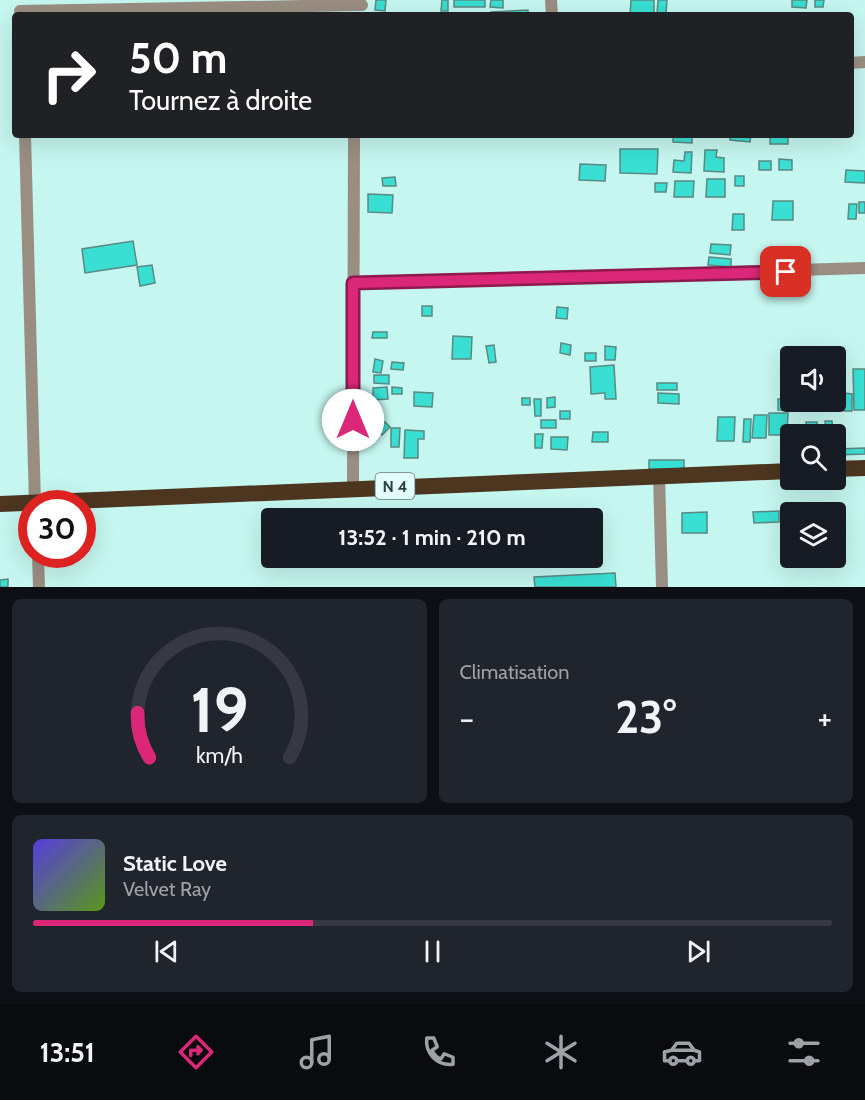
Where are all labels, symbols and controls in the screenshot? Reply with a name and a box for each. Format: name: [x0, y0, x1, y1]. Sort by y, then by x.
text: 50 m: [129, 32, 227, 84]
icon: right: [30, 36, 108, 114]
text: Tournez à droite: [129, 84, 312, 117]
pin: [760, 246, 811, 297]
icon: arrive: [769, 255, 802, 288]
map controls: [780, 346, 846, 568]
button: sound: [780, 346, 846, 412]
position arrow: [321, 388, 385, 452]
button: search: [780, 424, 846, 490]
road number: N 4: [376, 473, 414, 499]
speed limit sign: 30: [18, 490, 96, 568]
button: layers: [780, 502, 846, 568]
text: 13:52 · 1 min · 210 m: [338, 524, 526, 551]
text: Climatisation: [460, 660, 570, 684]
text: 19: [190, 672, 248, 748]
text: 23°: [615, 690, 676, 744]
text: −: [460, 698, 474, 738]
text: +: [817, 698, 832, 738]
text: km/h: [196, 742, 243, 768]
text: Static Love: [123, 850, 227, 877]
text: Velvet Ray: [123, 877, 211, 901]
icon: previous: [150, 935, 183, 968]
icon: pause: [416, 935, 449, 968]
icon: next: [682, 935, 715, 968]
icon: directions: [175, 1031, 217, 1073]
icon: music: [296, 1031, 338, 1073]
icon: phone: [418, 1031, 460, 1073]
icon: climate: [540, 1031, 582, 1073]
icon: car: [661, 1031, 703, 1073]
icon: filters: [783, 1031, 825, 1073]
text: 13:51: [40, 1036, 95, 1069]

